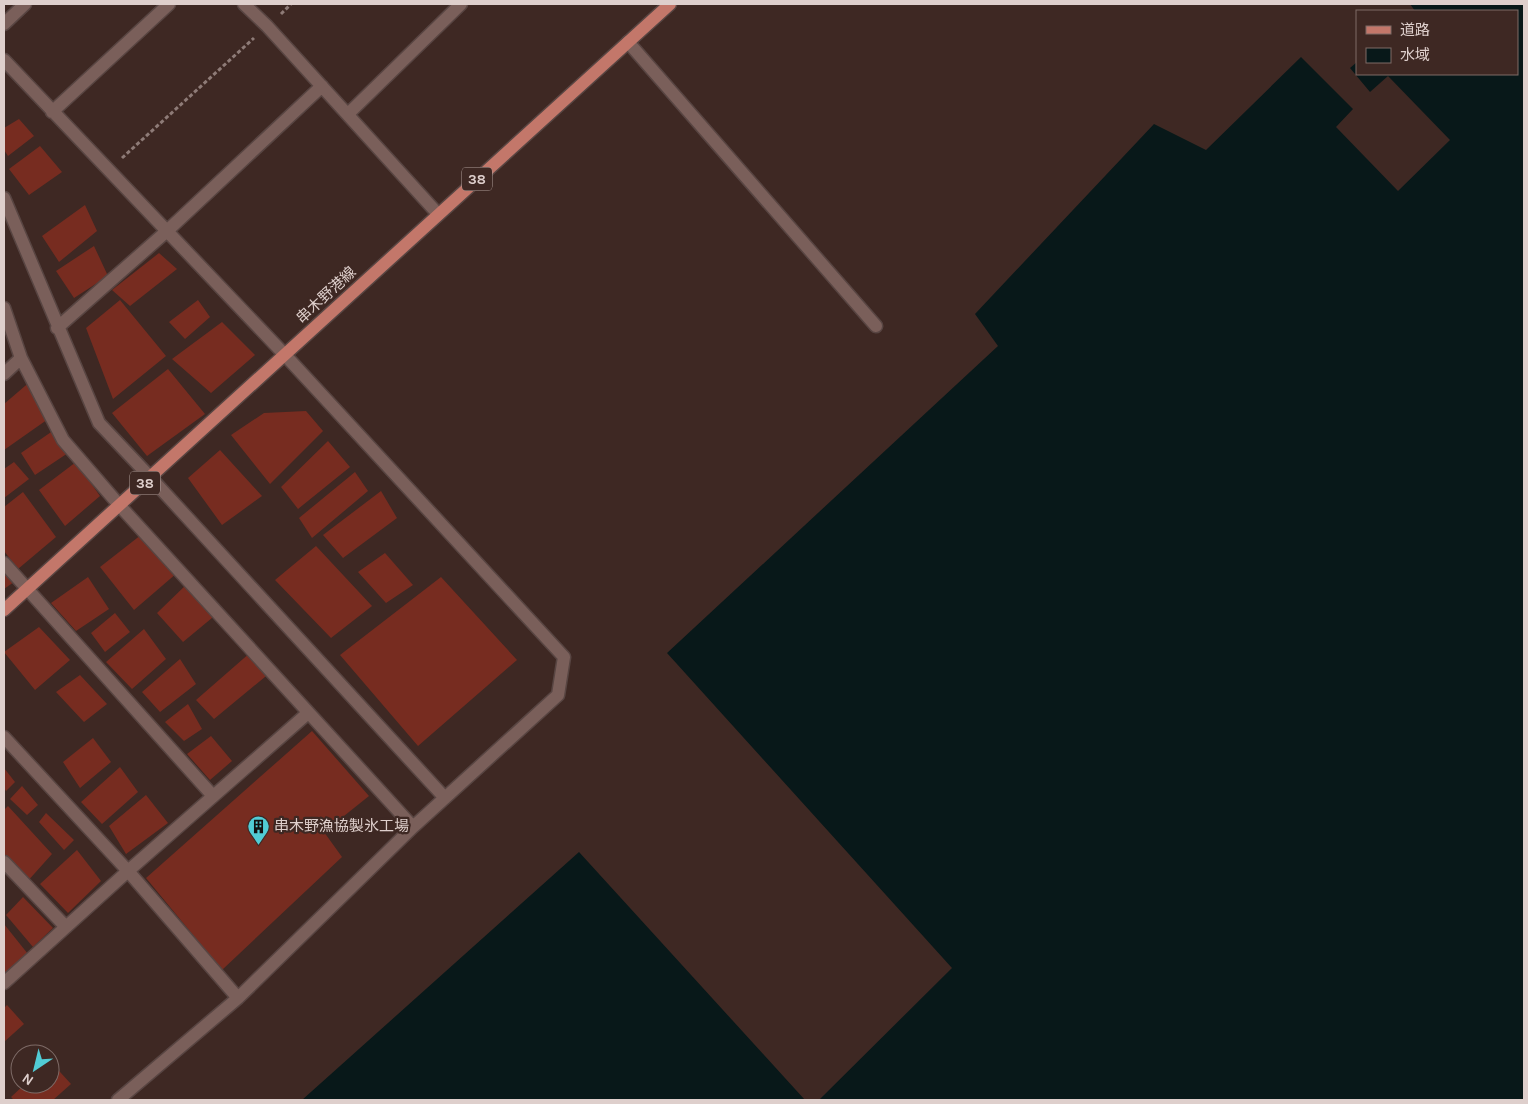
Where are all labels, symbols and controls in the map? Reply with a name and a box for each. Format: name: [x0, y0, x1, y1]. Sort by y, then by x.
legend: [1356, 10, 1518, 75]
text: 道路: [1400, 21, 1430, 39]
text: 水域: [1400, 46, 1430, 64]
road number: 38: [462, 168, 492, 190]
street label: 串木野港線: [292, 263, 360, 327]
road number: 38: [130, 472, 160, 494]
building icon: 串木野漁協製氷工場: [246, 814, 270, 845]
place label: 串木野漁協製氷工場: [274, 817, 409, 835]
north arrow: [10, 1044, 60, 1094]
text: N: [19, 1069, 37, 1089]

